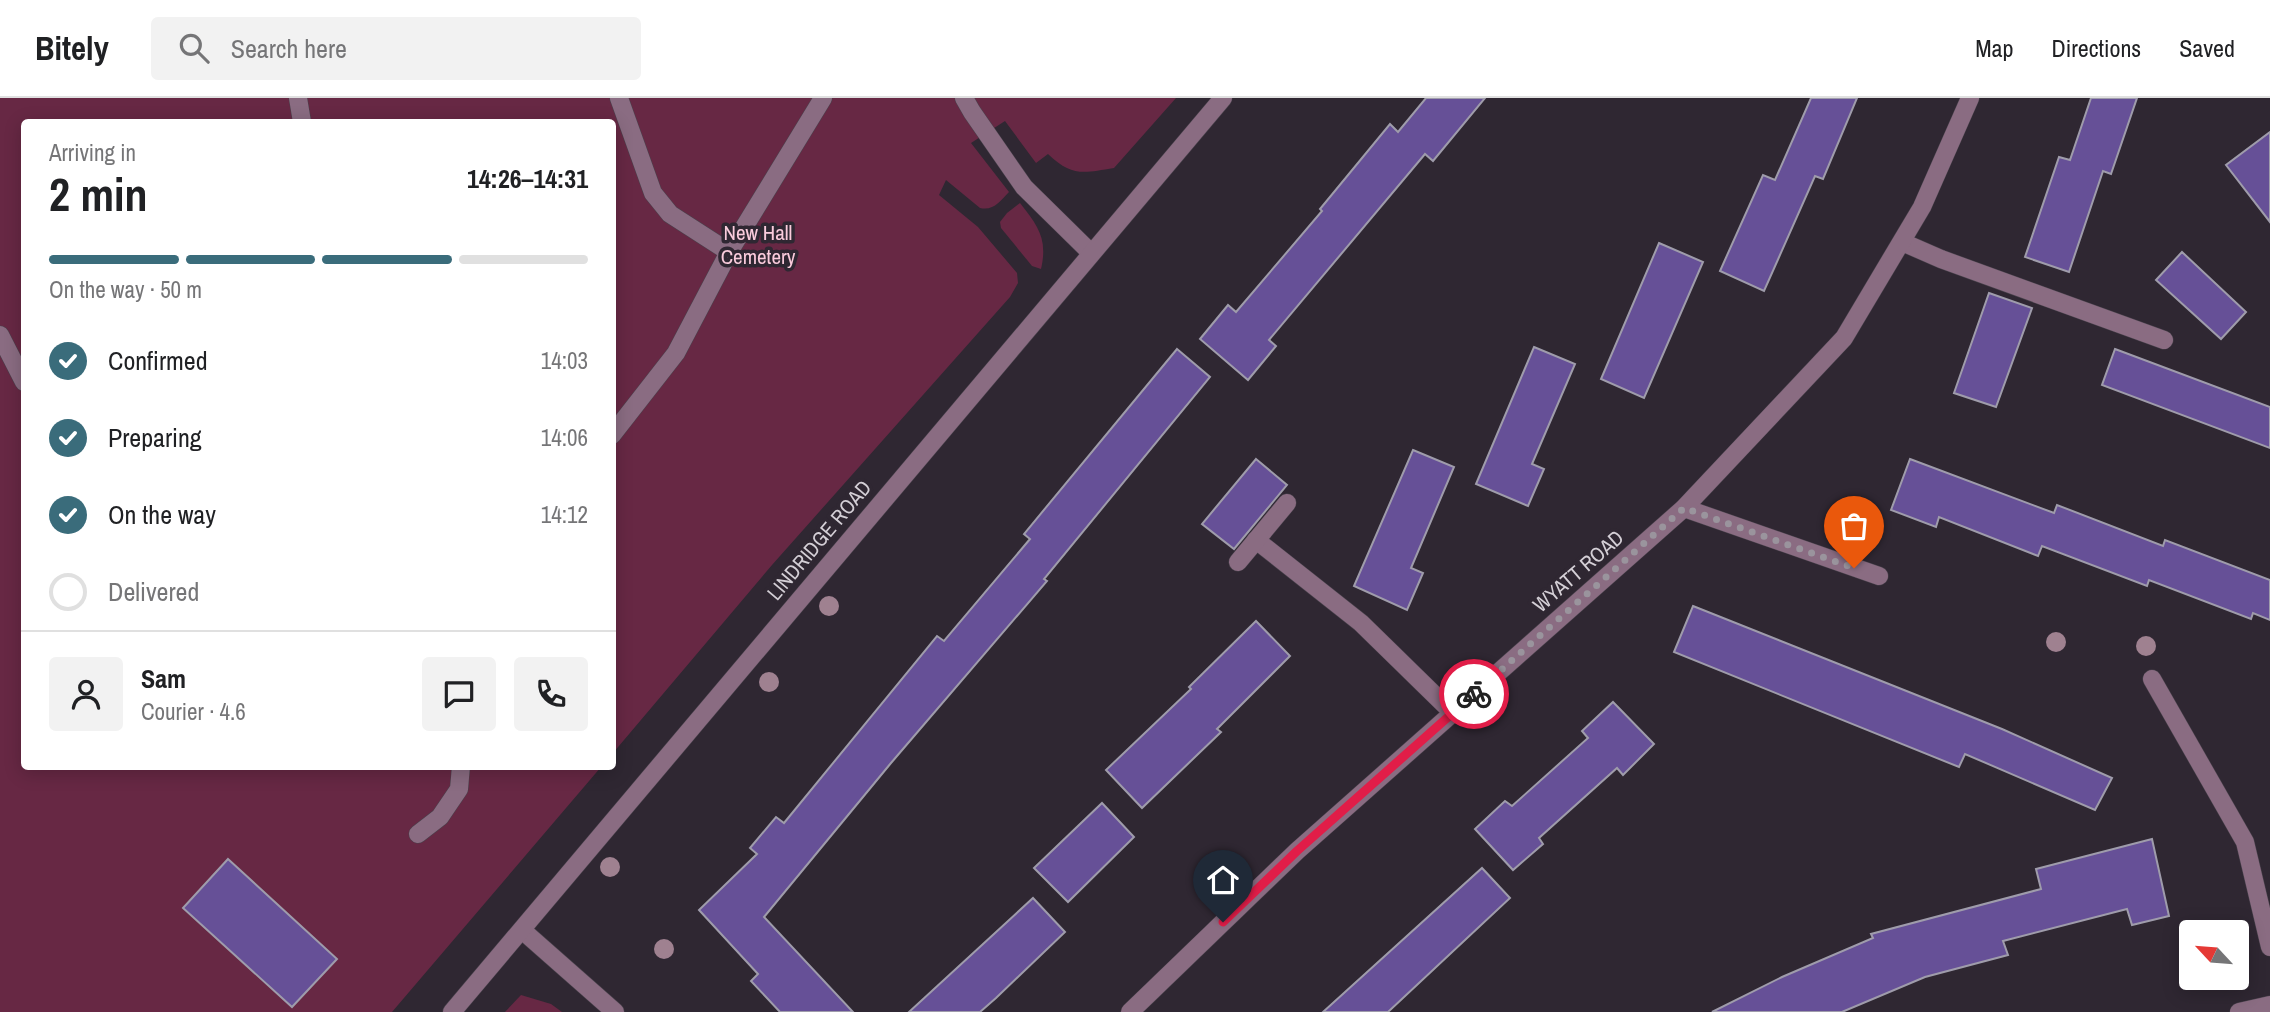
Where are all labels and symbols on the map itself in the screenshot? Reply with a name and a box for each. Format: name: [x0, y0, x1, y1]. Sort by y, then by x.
park label: New Hall Cemetery: [721, 218, 796, 271]
street label: LINDRIDGE ROAD: [760, 474, 878, 606]
pin: [1824, 496, 1884, 568]
street label: WYATT ROAD: [1526, 523, 1630, 619]
courier: [1439, 659, 1509, 729]
pin: [1193, 850, 1253, 922]
north arrow: [2179, 920, 2249, 990]

